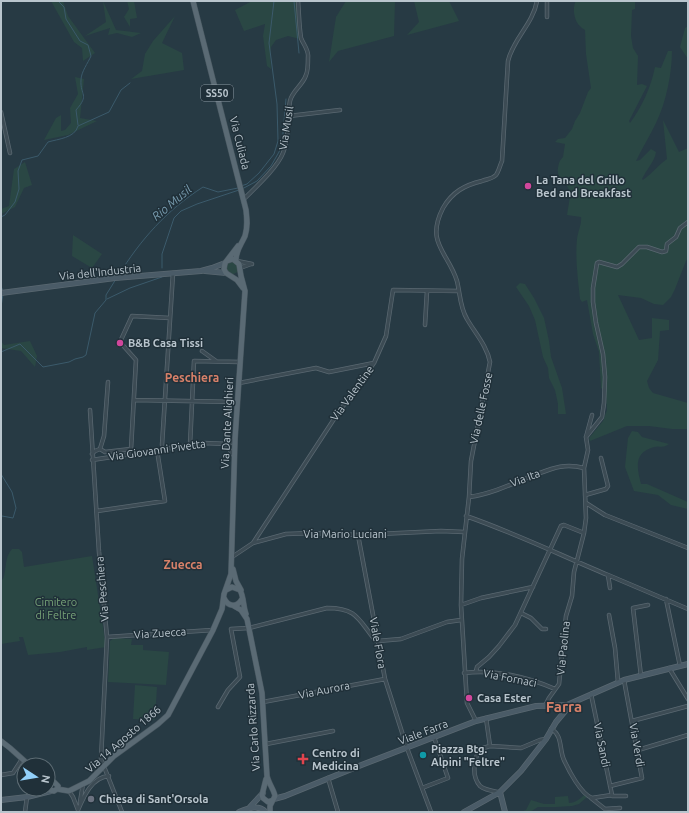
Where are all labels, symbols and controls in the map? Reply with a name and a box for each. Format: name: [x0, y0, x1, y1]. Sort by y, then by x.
road number: SS50: [201, 85, 233, 101]
street label: Via Musil: [277, 105, 295, 151]
street label: Via Culiada: [228, 115, 252, 171]
place label: La Tana del Grillo Bed and Breakfast: [536, 174, 631, 199]
marker: La Tana del Grillo Bed and Breakfast: [523, 181, 533, 191]
water label: Rio Musil: [149, 182, 195, 223]
street label: Via dell'Industria: [58, 262, 142, 282]
place label: B&B Casa Tissi: [128, 337, 203, 349]
marker: B&B Casa Tissi: [115, 338, 125, 348]
street label: Via Valentine: [328, 363, 376, 423]
district label: Peschiera: [165, 371, 219, 384]
street label: Via delle Fosse: [468, 371, 494, 445]
street label: Via Dante Alighieri: [219, 377, 235, 469]
street label: Via Giovanni Pivetta: [108, 437, 206, 463]
street label: Via Ita: [508, 467, 542, 489]
street label: Via Mario Luciani: [303, 528, 387, 540]
street label: Via Peschiera: [93, 556, 111, 622]
district label: Zuecca: [164, 558, 202, 571]
park label: Cimitero di Feltre: [35, 596, 77, 621]
street label: Viale Flora: [368, 616, 388, 670]
street label: Via Paolina: [554, 620, 572, 676]
street label: Via Zuecca: [133, 625, 187, 641]
street label: Via Fornaci: [482, 667, 538, 689]
street label: Via Aurora: [297, 679, 351, 701]
street label: Via Carlo Rizzarda: [244, 683, 262, 771]
place label: Casa Ester: [477, 692, 532, 704]
marker: Casa Ester: [464, 693, 474, 703]
district label: Farra: [546, 698, 582, 715]
street label: Via 14 Agosto 1866: [83, 703, 163, 775]
street label: Viale Farra: [397, 717, 449, 747]
street label: Via Sandi: [591, 722, 613, 768]
street label: Via Verdi: [627, 722, 647, 768]
place label: Piazza Btg. Alpini "Feltre": [431, 743, 505, 768]
place label: Centro di Medicina: [312, 747, 360, 772]
marker: Piazza Btg. Alpini "Feltre": [418, 750, 428, 760]
marker: Centro di Medicina: [297, 753, 309, 765]
north arrow: [16, 757, 56, 797]
text: N: [39, 774, 53, 784]
place label: Chiesa di Sant'Orsola: [99, 793, 209, 805]
marker: Chiesa di Sant'Orsola: [86, 794, 96, 804]

